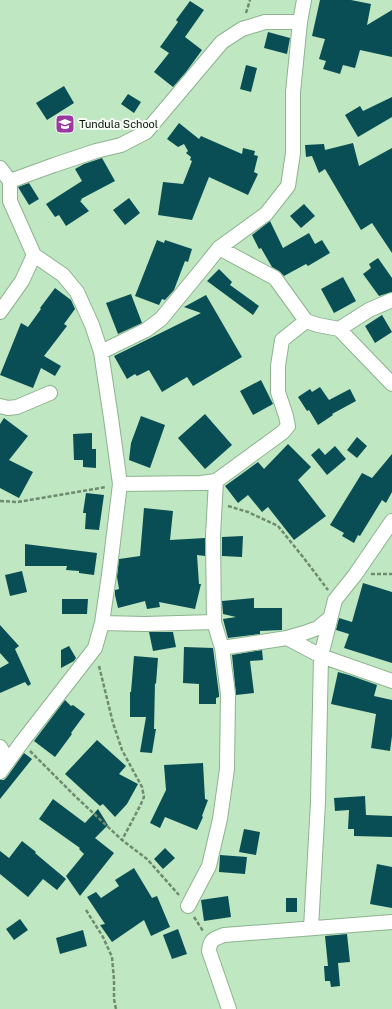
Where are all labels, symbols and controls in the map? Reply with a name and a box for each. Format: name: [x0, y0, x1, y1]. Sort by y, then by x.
school or university icon: Tundula School: [54, 113, 76, 135]
place label: Tundula School: [79, 118, 158, 130]

